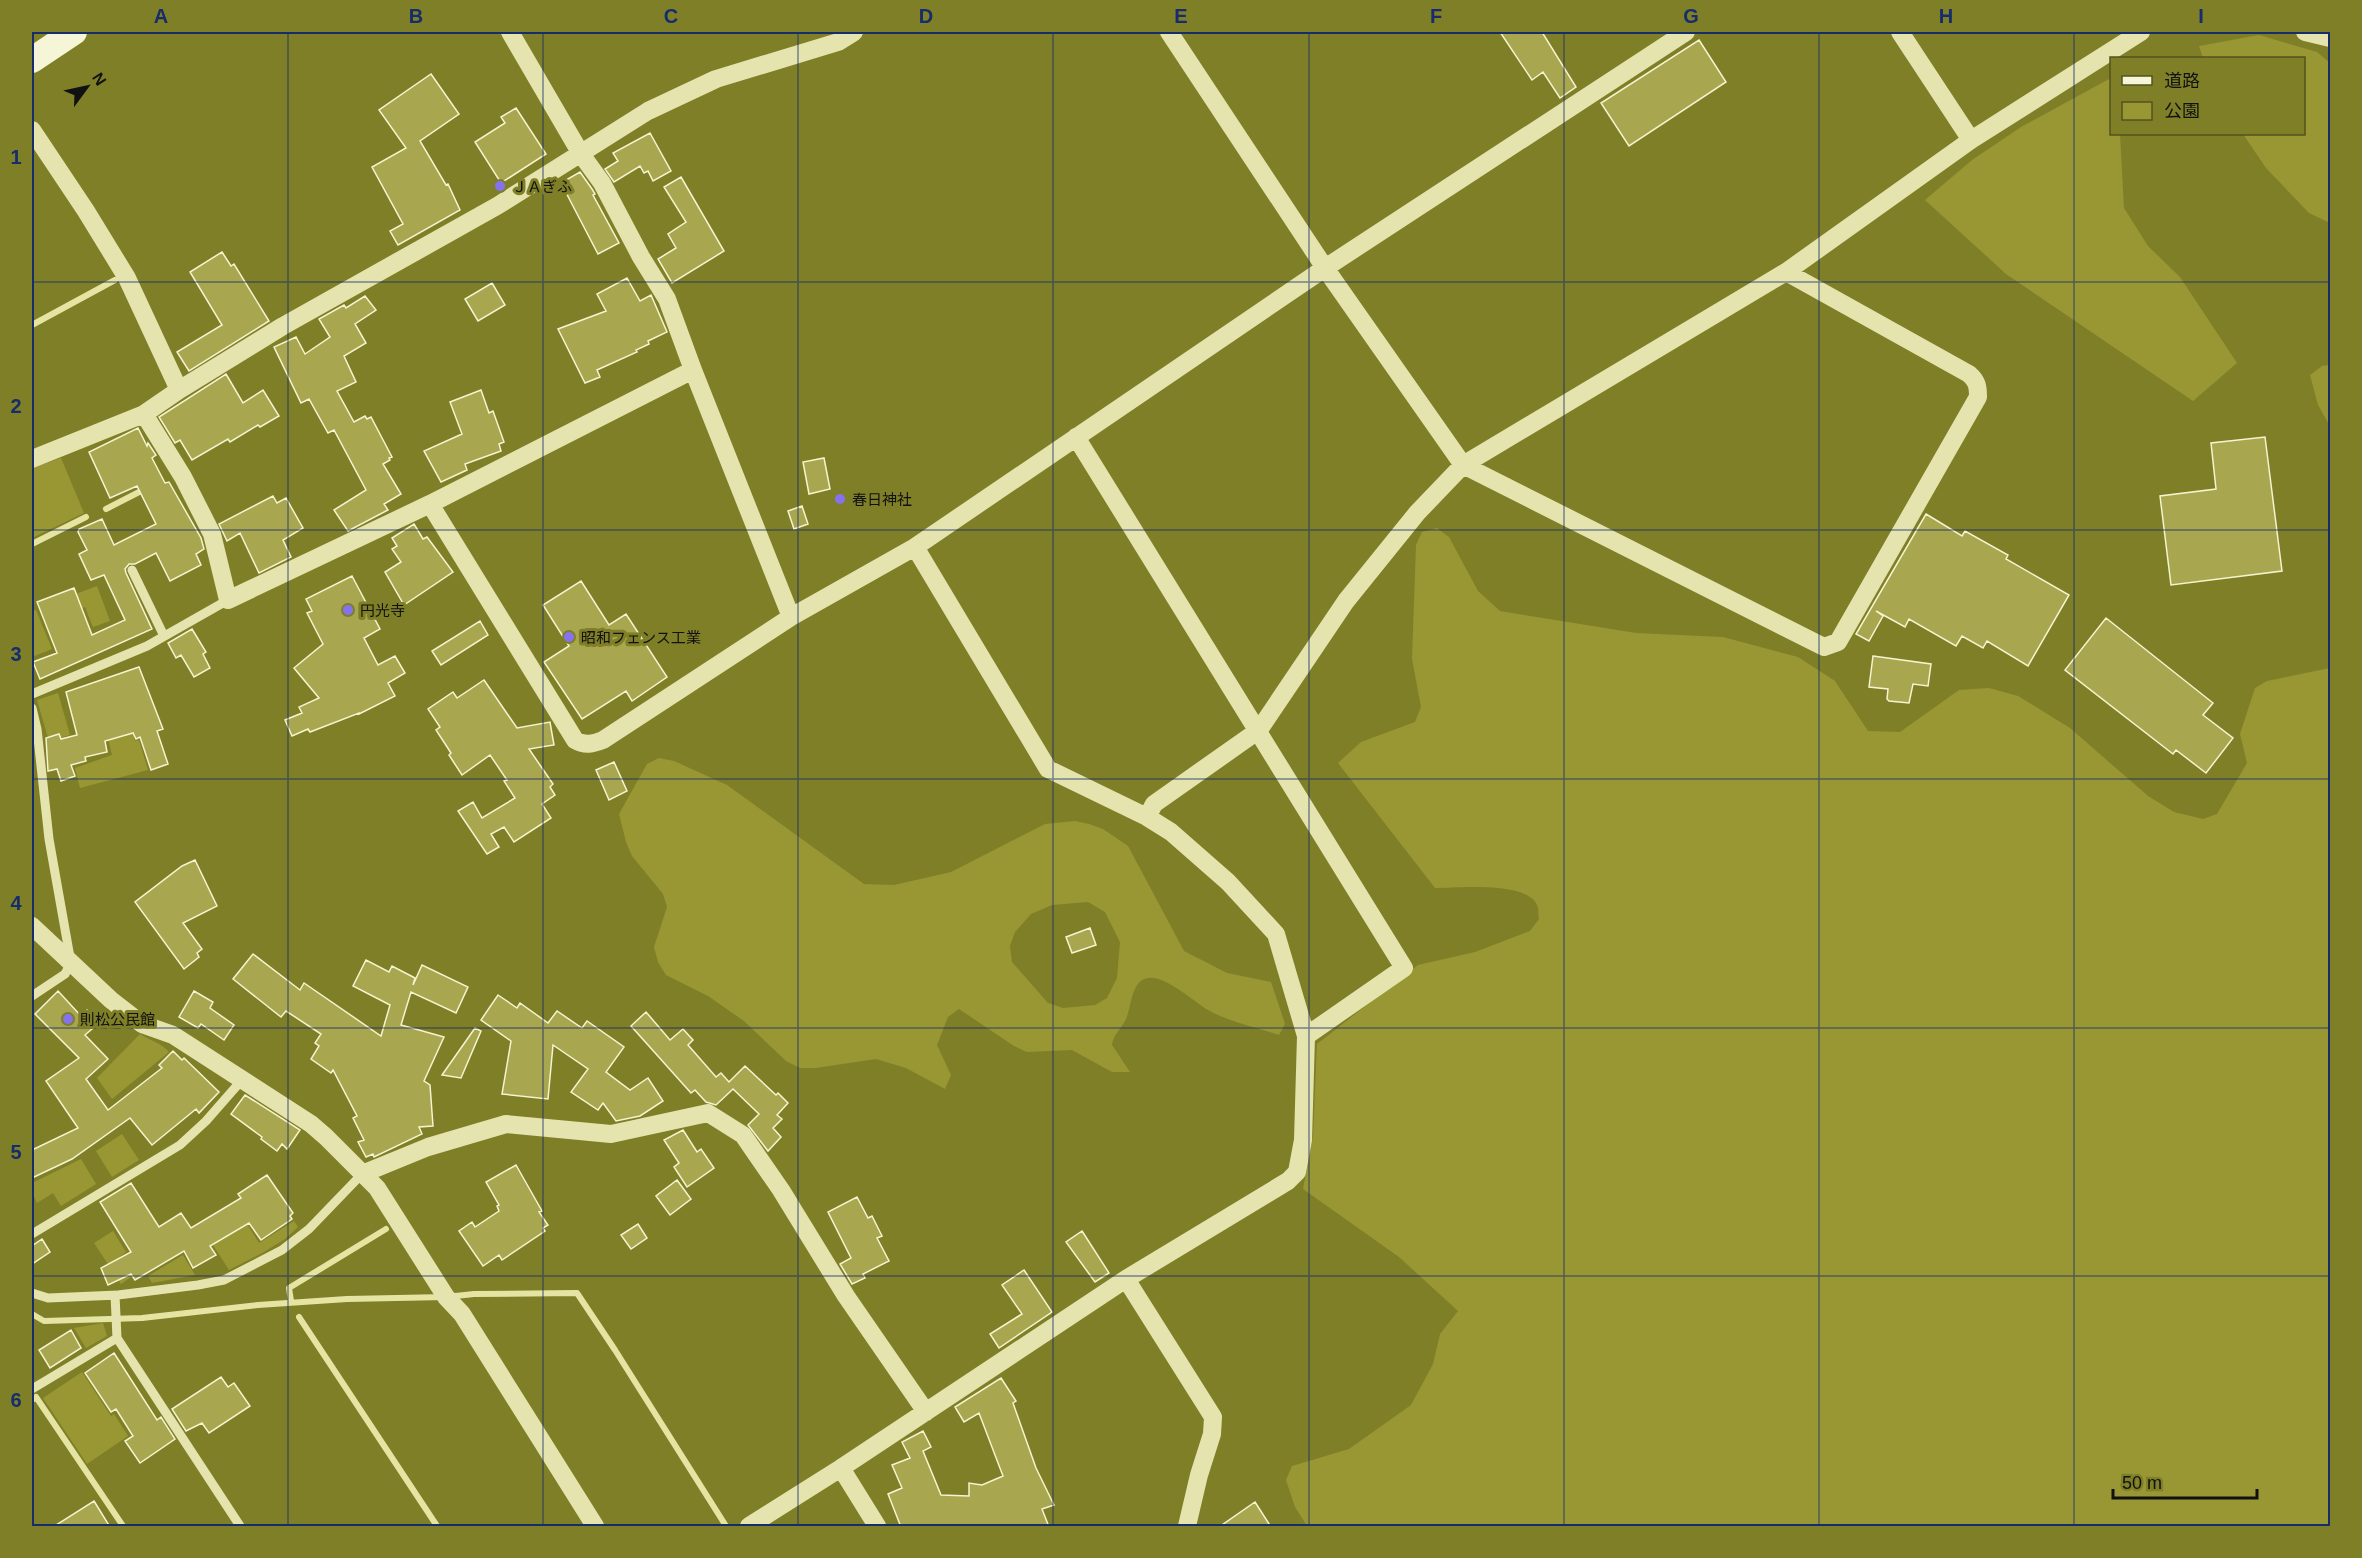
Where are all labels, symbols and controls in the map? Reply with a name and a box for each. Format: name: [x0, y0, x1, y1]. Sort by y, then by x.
text: A: [154, 5, 168, 27]
text: B: [409, 5, 423, 27]
text: C: [664, 5, 678, 27]
text: D: [919, 5, 933, 27]
text: E: [1174, 5, 1188, 27]
text: F: [1430, 5, 1442, 27]
text: G: [1683, 5, 1699, 27]
text: H: [1939, 5, 1953, 27]
text: I: [2198, 5, 2204, 27]
north arrow: [57, 57, 117, 117]
legend: [2110, 57, 2305, 135]
text: N: [89, 70, 109, 89]
text: 道路: [2164, 71, 2200, 91]
text: 公園: [2164, 101, 2200, 121]
text: 1: [10, 146, 22, 168]
place label: ＪＡぎふ: [512, 178, 572, 195]
marker: ＪＡぎふ: [493, 179, 507, 193]
text: 2: [10, 395, 22, 417]
place label: 春日神社: [852, 491, 912, 508]
marker: 春日神社: [833, 492, 847, 506]
place label: 円光寺: [360, 602, 405, 619]
marker: 円光寺: [341, 603, 355, 617]
place label: 昭和フェンス工業: [581, 629, 701, 646]
marker: 昭和フェンス工業: [562, 630, 576, 644]
text: 3: [10, 643, 22, 665]
text: 4: [10, 892, 22, 914]
place label: 則松公民館: [80, 1011, 155, 1028]
marker: 則松公民館: [61, 1012, 75, 1026]
text: 5: [10, 1141, 22, 1163]
text: 6: [10, 1389, 22, 1411]
scale bar: [2113, 1462, 2257, 1500]
text: 50 m: [2122, 1473, 2162, 1493]

